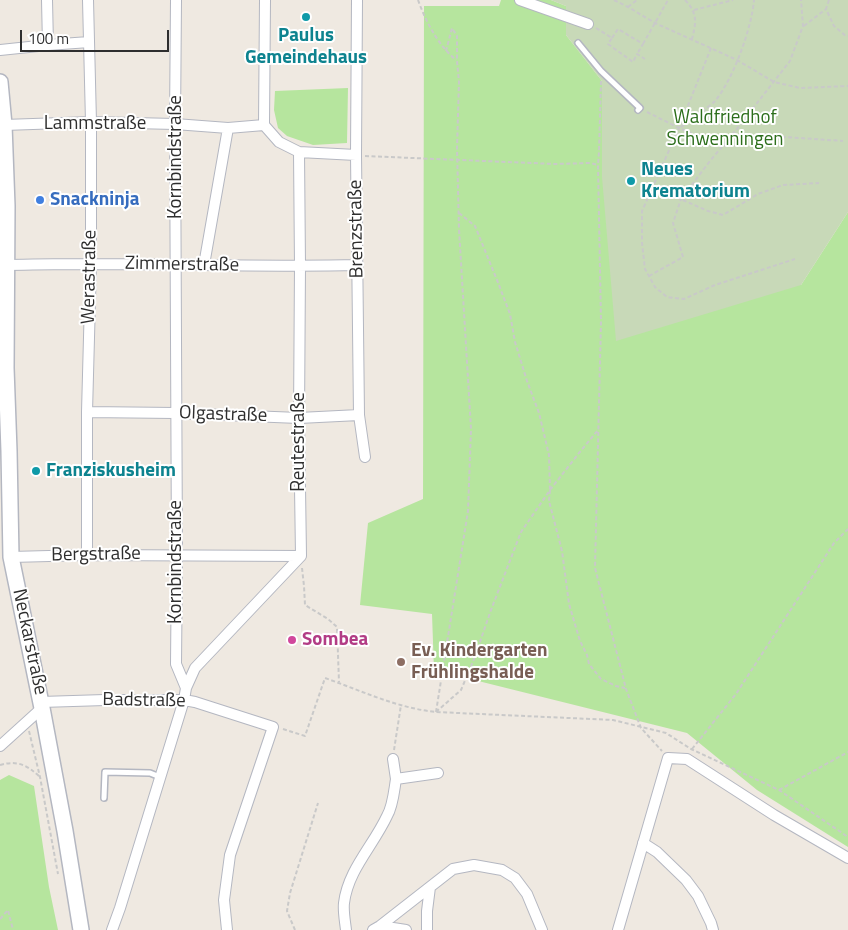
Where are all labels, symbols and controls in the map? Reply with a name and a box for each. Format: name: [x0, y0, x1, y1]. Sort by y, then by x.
marker: Paulus Gemeindehaus: [300, 11, 312, 23]
scale bar: [22, 20, 171, 52]
place label: Paulus Gemeindehaus: [245, 25, 367, 69]
text: 100 m: [28, 27, 69, 50]
street label: Kornbindstraße: [165, 95, 187, 219]
park label: Waldfriedhof Schwenningen: [666, 107, 784, 151]
street label: Lammstraße: [44, 113, 146, 135]
place label: Neues Krematorium: [641, 159, 750, 203]
marker: Neues Krematorium: [625, 175, 637, 187]
street label: Brenzstraße: [345, 179, 369, 279]
place label: Snackninja: [50, 189, 139, 211]
marker: Snackninja: [34, 194, 46, 206]
street label: Werastraße: [78, 230, 102, 324]
street label: Zimmerstraße: [125, 253, 239, 277]
street label: Reutestraße: [288, 392, 310, 492]
street label: Olgastraße: [178, 402, 268, 428]
place label: Franziskusheim: [46, 460, 176, 482]
marker: Franziskusheim: [30, 465, 42, 477]
street label: Kornbindstraße: [165, 500, 187, 624]
street label: Bergstraße: [51, 543, 141, 567]
street label: Neckarstraße: [7, 587, 51, 697]
place label: Sombea: [302, 629, 368, 651]
marker: Sombea: [286, 634, 298, 646]
place label: Ev. Kindergarten Frühlingshalde: [411, 640, 547, 684]
marker: Ev. Kindergarten Frühlingshalde: [395, 656, 407, 668]
street label: Badstraße: [102, 689, 186, 713]

